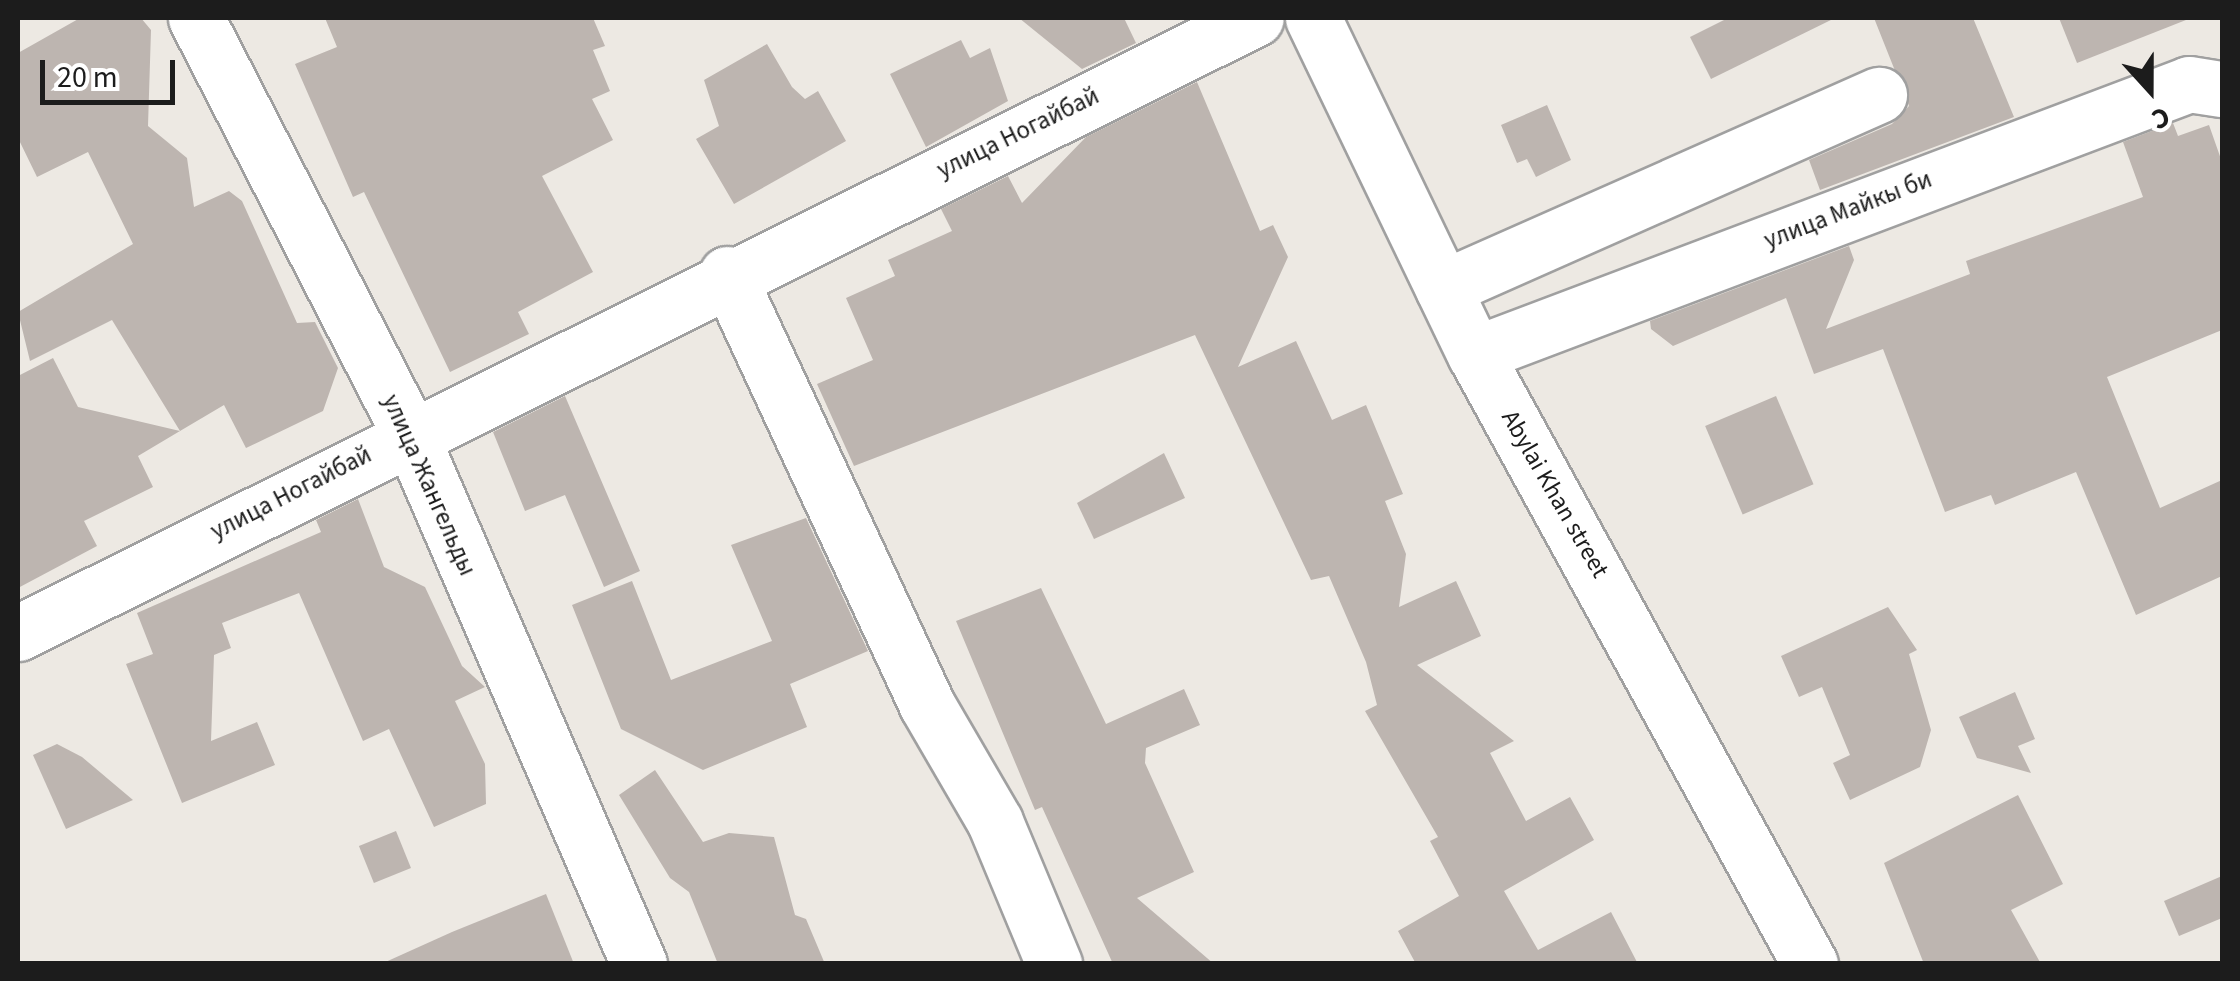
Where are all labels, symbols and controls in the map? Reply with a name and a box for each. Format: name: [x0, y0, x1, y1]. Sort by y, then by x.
scale bar: [45, 40, 180, 102]
north arrow: [2100, 40, 2200, 140]
text: 20 m: [57, 56, 118, 99]
street label: улица Ногайбай: [932, 81, 1104, 185]
text: С: [2146, 96, 2176, 140]
street label: улица Майкы би: [1760, 164, 1936, 256]
street label: улица Жангельды: [376, 390, 482, 580]
street label: Abylai Khan street: [1495, 405, 1615, 583]
street label: улица Ногайбай: [206, 440, 376, 546]

